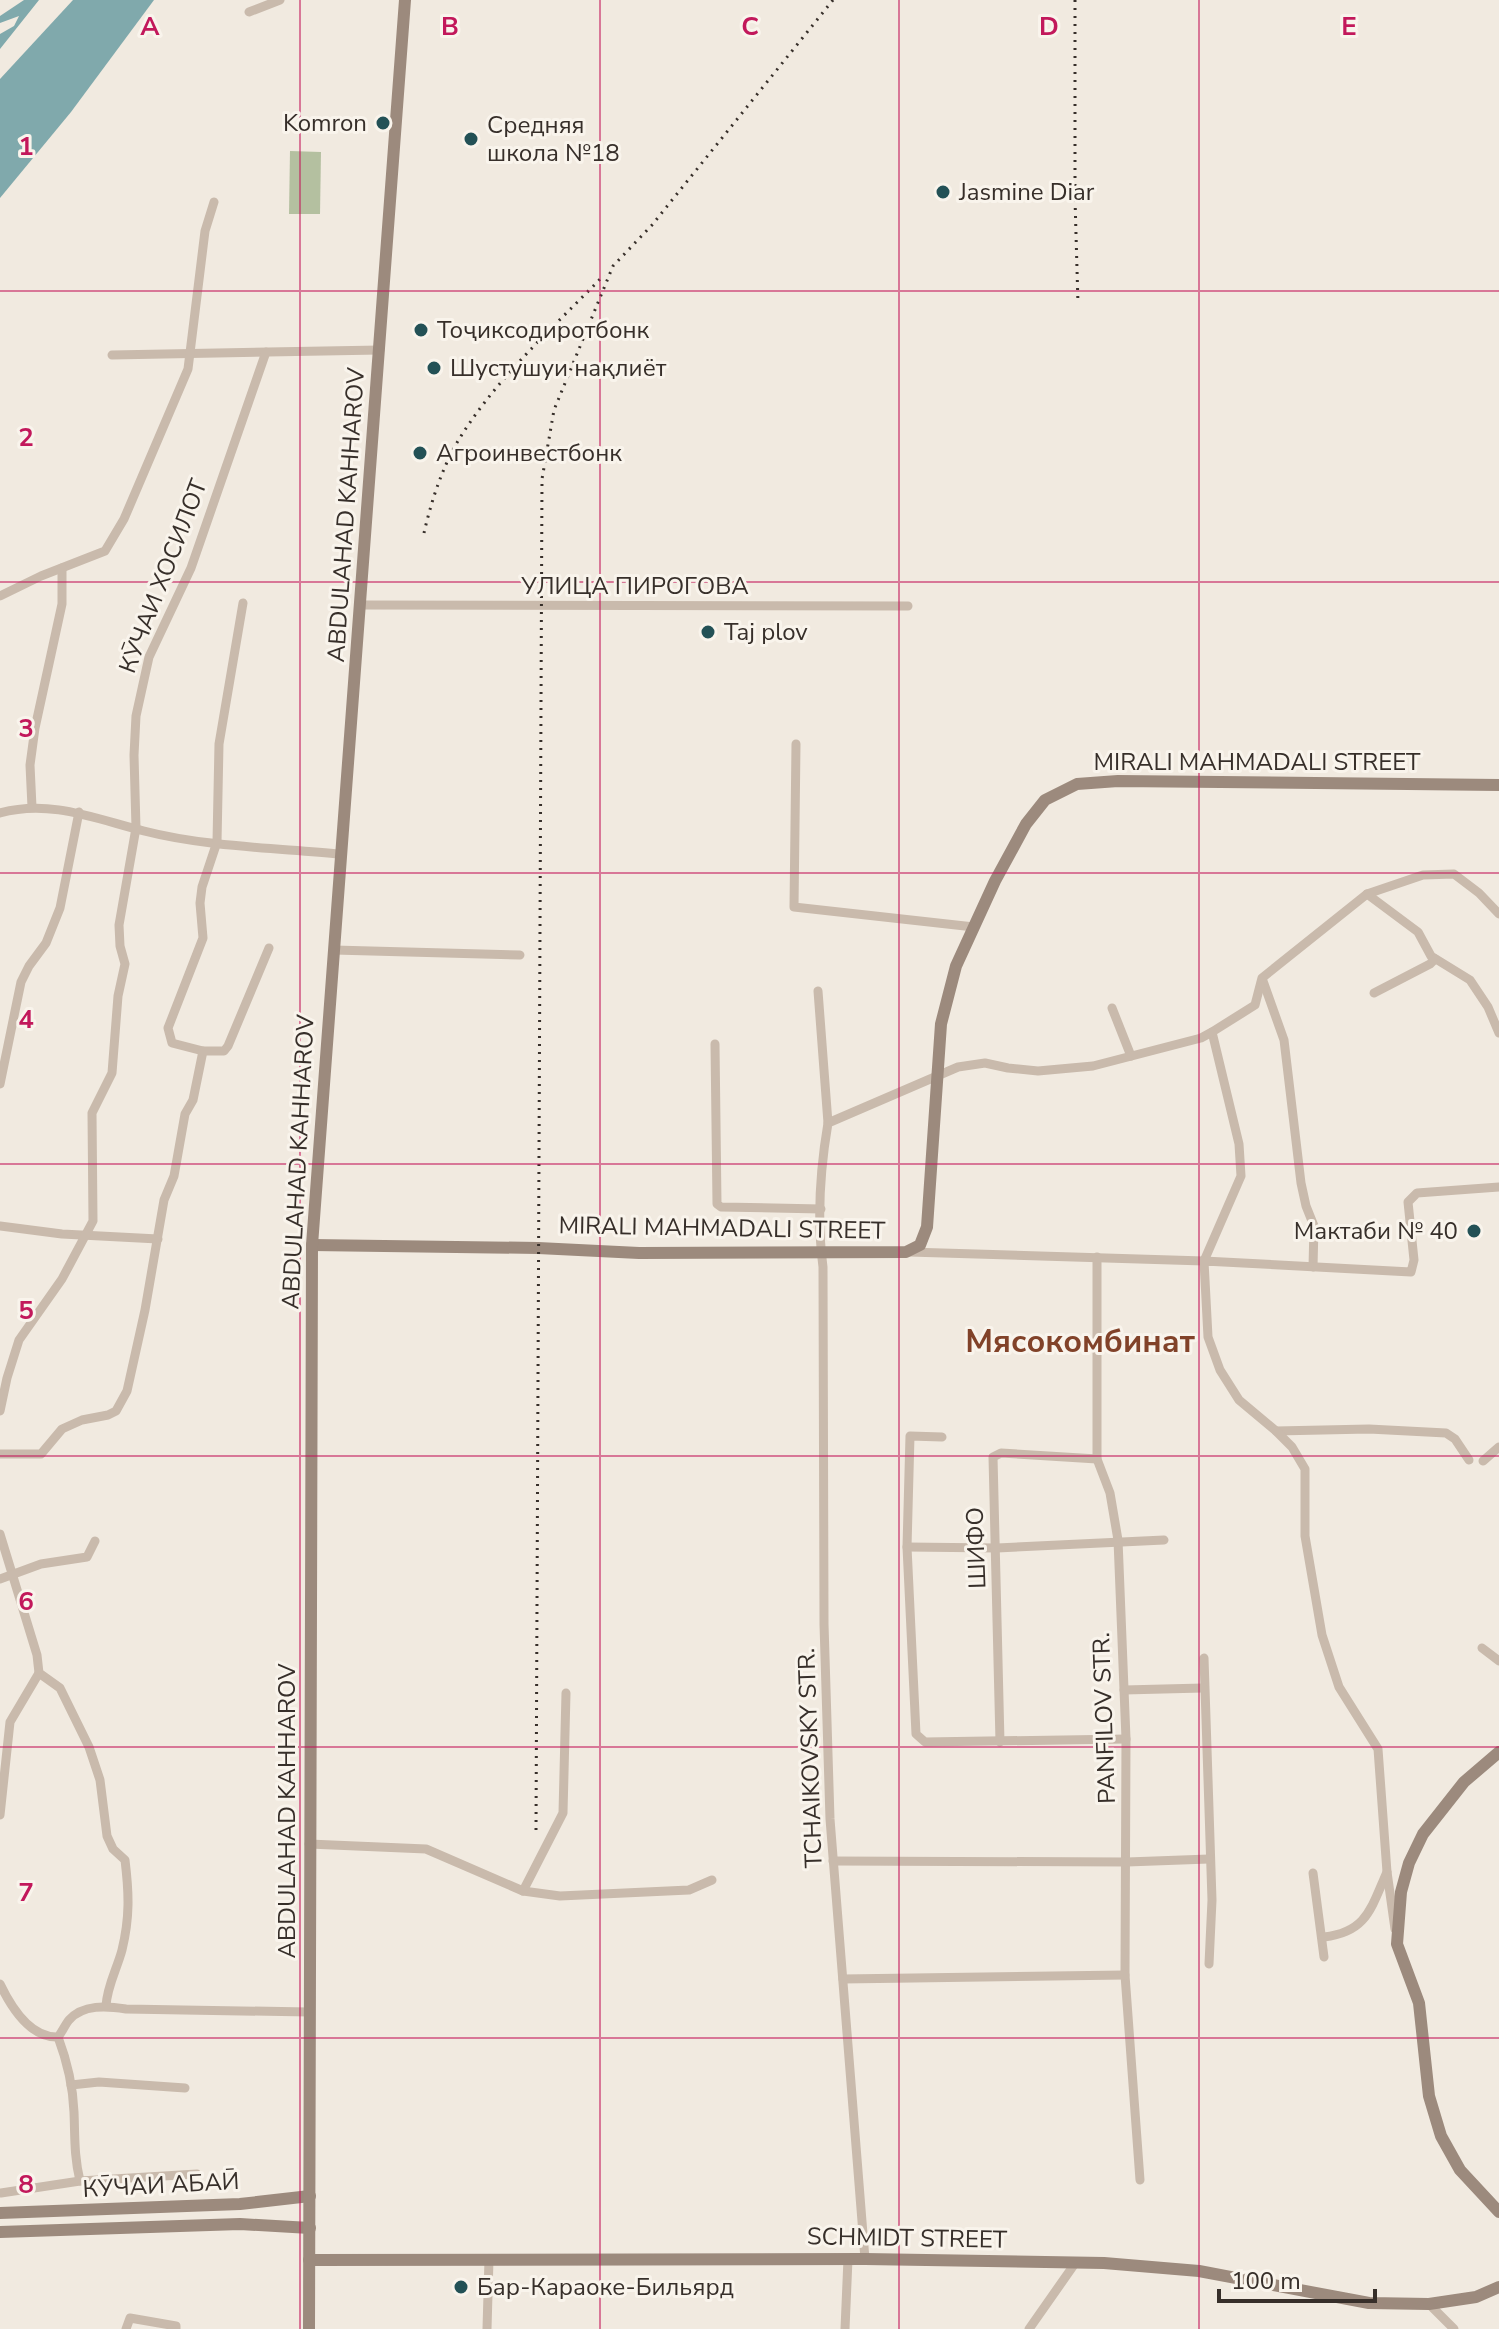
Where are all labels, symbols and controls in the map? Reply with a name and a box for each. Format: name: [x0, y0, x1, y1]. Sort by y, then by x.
text: A: [140, 9, 160, 44]
text: B: [441, 9, 459, 44]
text: C: [741, 9, 759, 44]
text: D: [1039, 9, 1059, 44]
text: E: [1341, 9, 1357, 44]
place label: Komron: [283, 107, 367, 139]
place label: Средняя школа №18: [487, 109, 620, 169]
marker: Komron: [374, 114, 392, 132]
text: 1: [18, 129, 34, 164]
marker: Средняя школа №18: [462, 130, 480, 148]
place label: Jasmine Diar: [958, 176, 1095, 208]
marker: Jasmine Diar: [934, 183, 952, 201]
place label: Тоҷиксодиротбонк: [437, 314, 650, 346]
marker: Тоҷиксодиротбонк: [412, 321, 430, 339]
place label: Шустушуи нақлиёт: [450, 352, 667, 384]
marker: Шустушуи нақлиёт: [425, 359, 443, 377]
street label: ABDULAHAD KAHHAROV: [320, 366, 372, 663]
text: 2: [18, 420, 34, 455]
place label: Агроинвестбонк: [436, 437, 622, 469]
marker: Агроинвестбонк: [411, 444, 429, 462]
street label: КӮЧАИ ХОСИЛОТ: [111, 474, 215, 678]
street label: УЛИЦА ПИРОГОВА: [520, 570, 749, 602]
place label: Taj plov: [724, 616, 808, 648]
marker: Taj plov: [699, 623, 717, 641]
text: 3: [18, 711, 34, 746]
street label: MIRALI MAHMADALI STREET: [1094, 746, 1421, 778]
text: 4: [18, 1002, 34, 1037]
street label: ABDULAHAD KAHHAROV: [274, 1013, 322, 1310]
street label: MIRALI MAHMADALI STREET: [558, 1209, 886, 1247]
place label: Мактаби № 40: [1294, 1215, 1458, 1247]
marker: Мактаби № 40: [1465, 1222, 1483, 1240]
text: 5: [18, 1293, 34, 1328]
district label: Мясокомбинат: [965, 1320, 1195, 1363]
street label: ШИФО: [959, 1507, 993, 1589]
text: 6: [18, 1584, 34, 1619]
street label: PANFILOV STR.: [1085, 1632, 1123, 1804]
street label: TCHAIKOVSKY STR.: [790, 1647, 830, 1869]
street label: ABDULAHAD KAHHAROV: [271, 1663, 303, 1959]
text: 7: [18, 1875, 34, 1910]
street label: КӮЧАИ АБАӢ: [82, 2165, 240, 2205]
text: 8: [18, 2167, 34, 2202]
street label: SCHMIDT STREET: [807, 2220, 1008, 2256]
scale bar: [1219, 2253, 1375, 2303]
text: 100 m: [1231, 2265, 1301, 2297]
place label: Бар-Караоке-Бильярд: [477, 2271, 734, 2303]
marker: Бар-Караоке-Бильярд: [452, 2278, 470, 2296]

